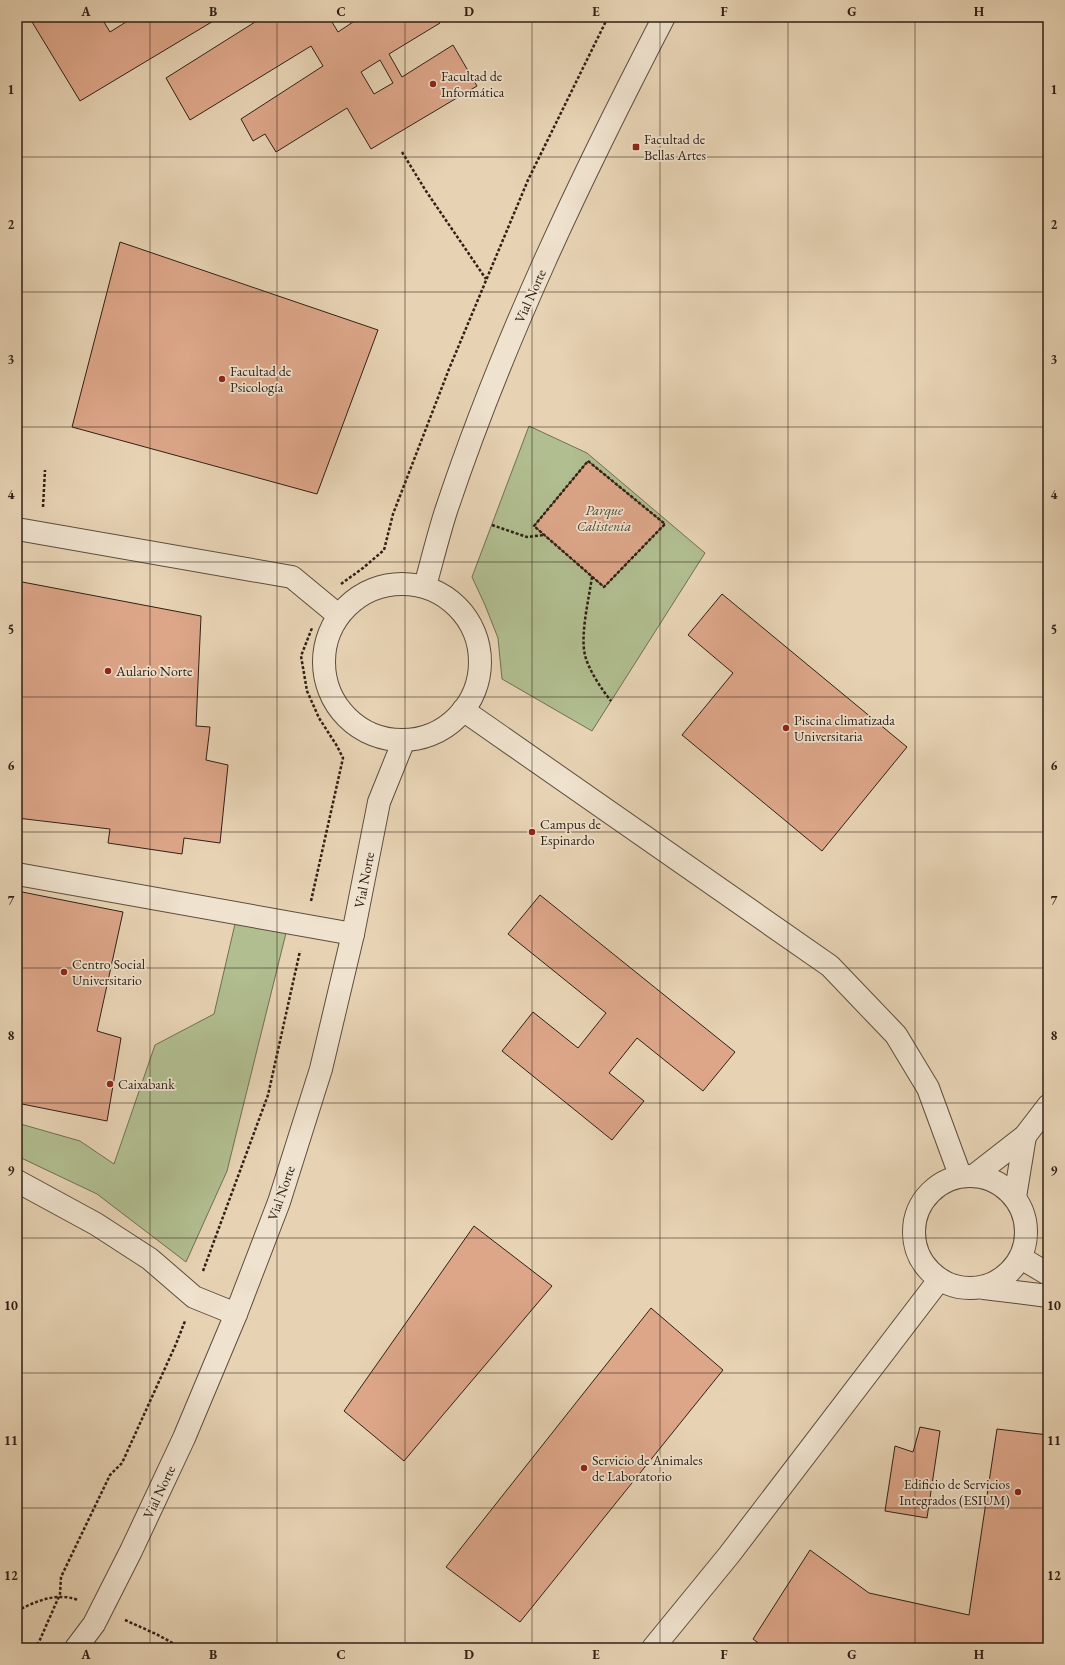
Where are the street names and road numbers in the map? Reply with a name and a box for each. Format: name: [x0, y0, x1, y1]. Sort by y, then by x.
street label: Vial Norte: [510, 266, 550, 326]
street label: Vial Norte: [350, 850, 378, 910]
street label: Vial Norte: [263, 1163, 299, 1223]
street label: Vial Norte: [139, 1462, 179, 1522]

